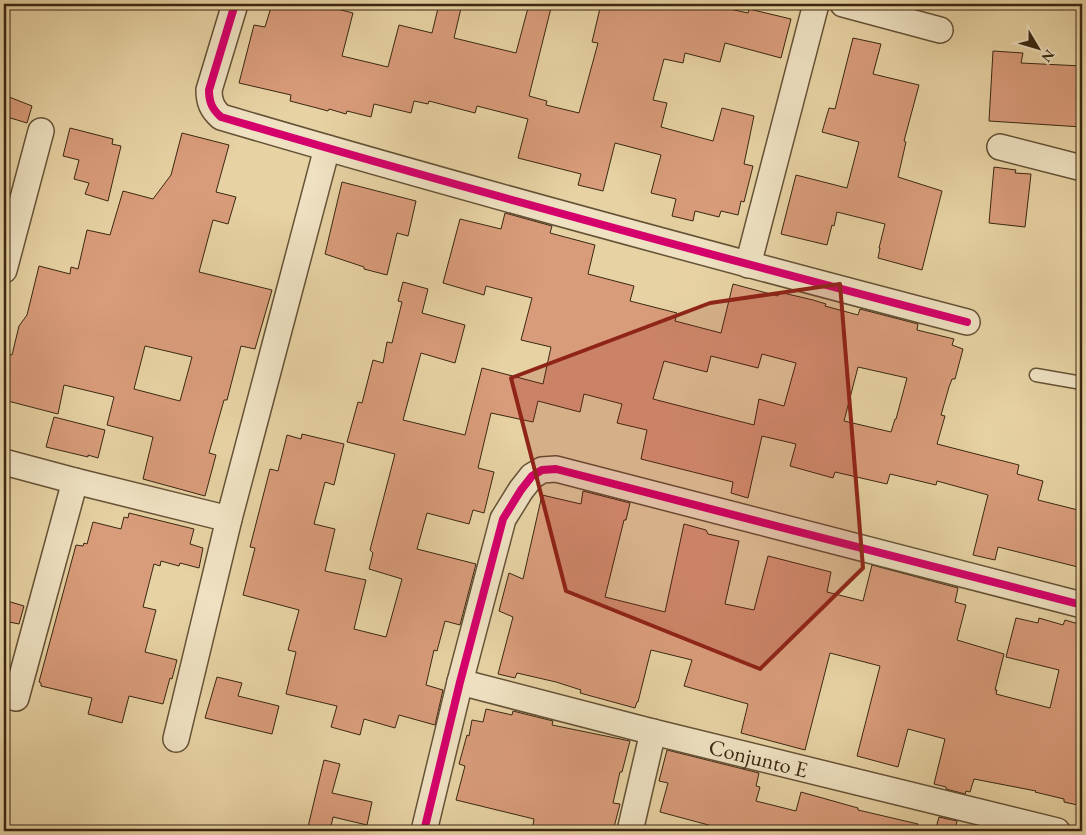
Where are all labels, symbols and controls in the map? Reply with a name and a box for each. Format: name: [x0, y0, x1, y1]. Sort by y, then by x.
north arrow: [1014, 22, 1064, 72]
text: N: [1037, 46, 1059, 67]
street label: Conjunto E: [706, 732, 811, 784]

